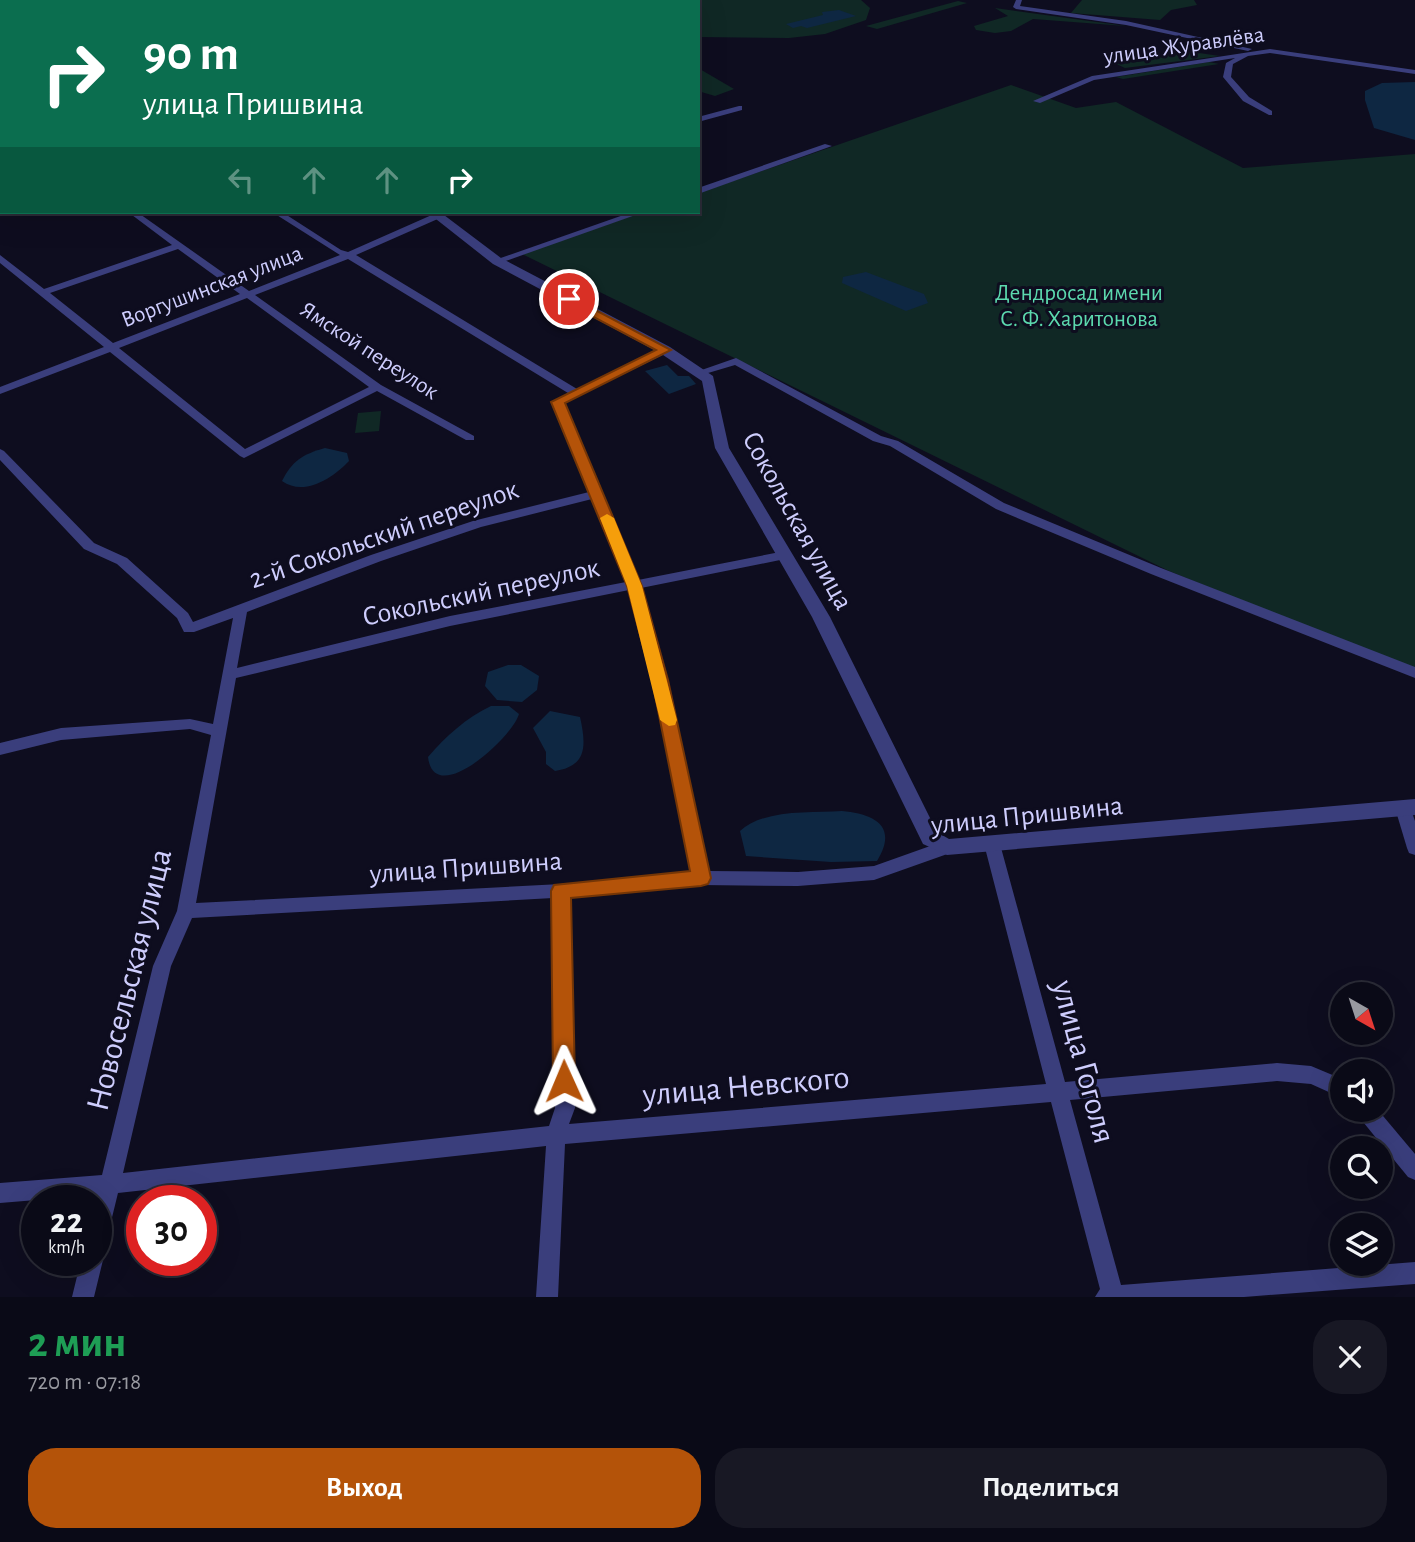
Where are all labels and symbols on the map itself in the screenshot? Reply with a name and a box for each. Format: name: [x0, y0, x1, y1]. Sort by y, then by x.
street label: улица Журавлёва: [1101, 23, 1266, 69]
street label: Воргушинская улица: [118, 242, 306, 332]
pin: [539, 269, 599, 329]
park label: Дендросад имени С. Ф. Харитонова: [995, 282, 1163, 331]
street label: Ямской переулок: [296, 298, 443, 404]
street label: Сокольская улица: [737, 427, 858, 615]
street label: 2-й Сокольский переулок: [245, 473, 523, 597]
street label: Сокольский переулок: [359, 551, 603, 635]
street label: улица Пришвина: [929, 792, 1125, 840]
street label: Новосельская улица: [81, 846, 179, 1114]
street label: улица Пришвина: [368, 847, 563, 889]
street label: улица Гоголя: [1045, 976, 1121, 1147]
north arrow: [1330, 982, 1393, 1045]
position arrow: [527, 1044, 601, 1118]
street label: улица Невского: [640, 1062, 851, 1113]
speed limit sign: 30: [126, 1185, 217, 1276]

